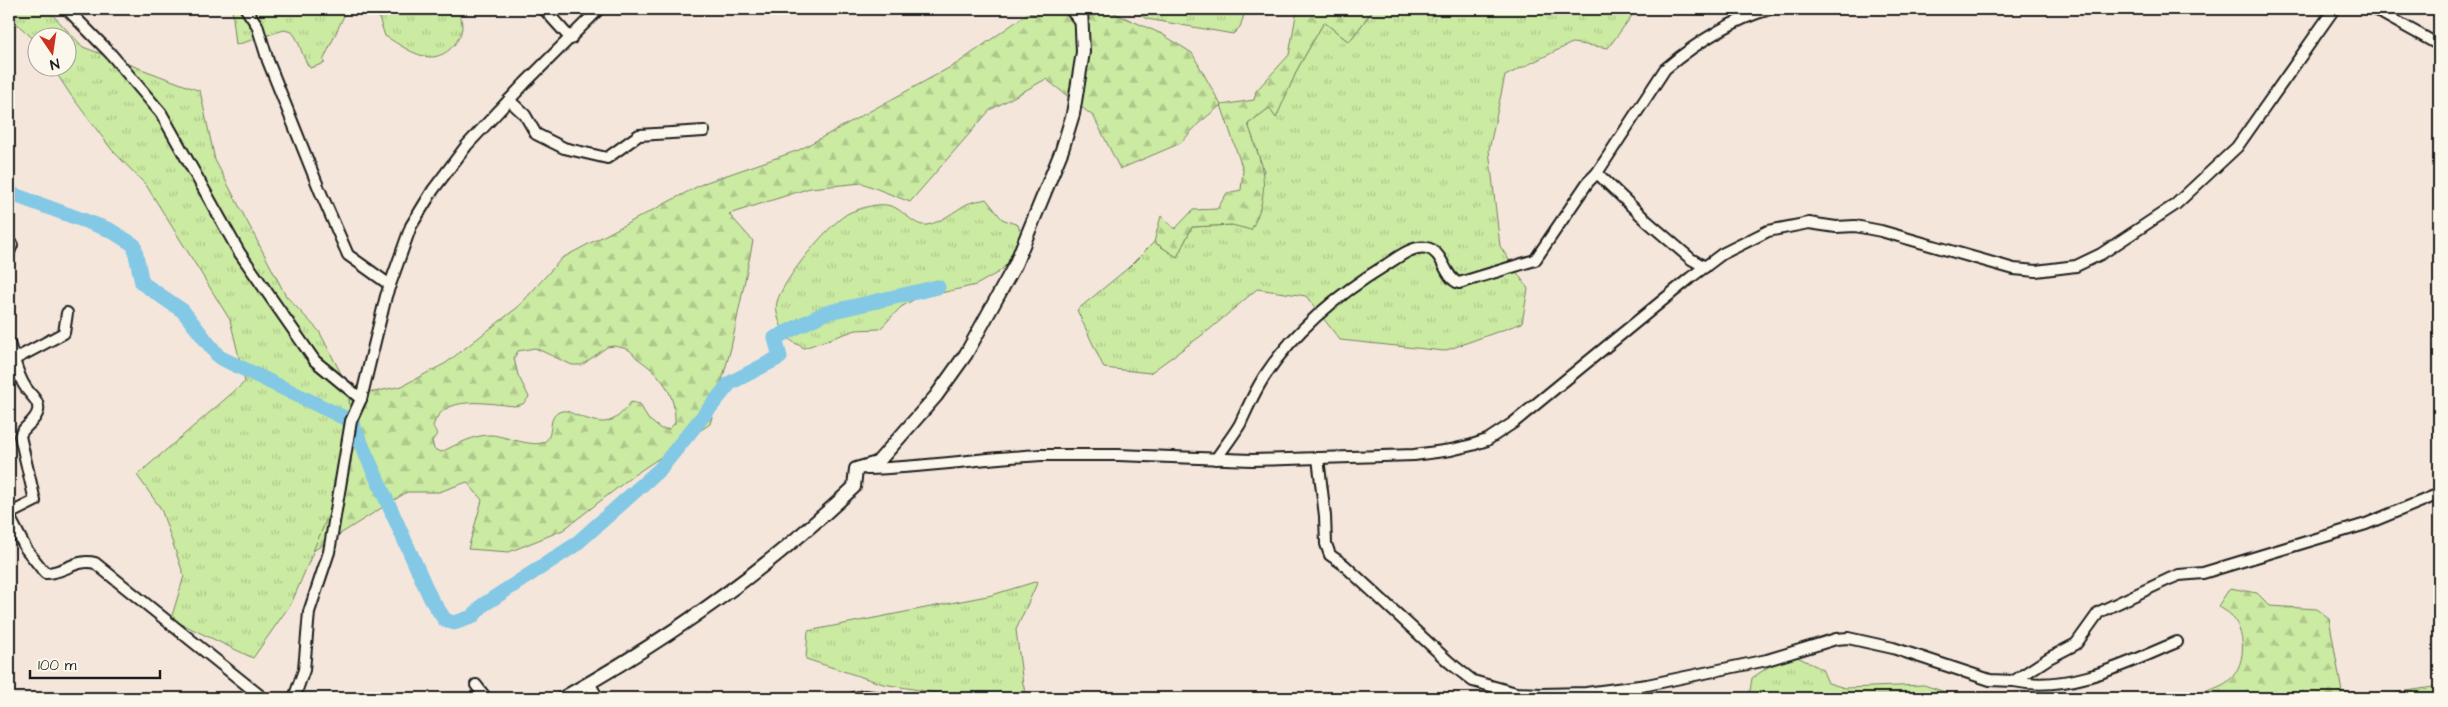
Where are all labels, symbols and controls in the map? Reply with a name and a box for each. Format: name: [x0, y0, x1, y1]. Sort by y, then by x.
north arrow: [28, 28, 78, 78]
text: N: [48, 53, 61, 74]
scale bar: [30, 647, 160, 679]
text: 100 m: [38, 655, 77, 676]

